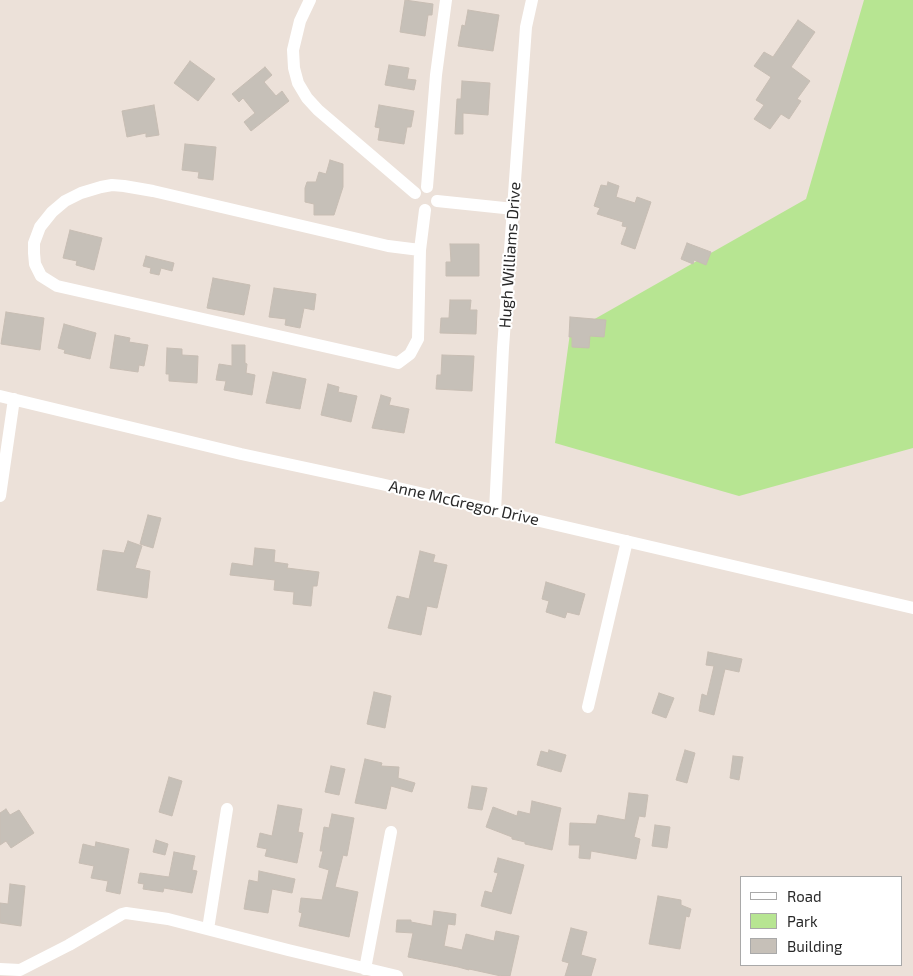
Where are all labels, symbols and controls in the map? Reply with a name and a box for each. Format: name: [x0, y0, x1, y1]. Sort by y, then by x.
street label: Hugh Williams Drive: [495, 181, 525, 329]
street label: Anne McGregor Drive: [387, 476, 541, 530]
legend: [740, 876, 903, 966]
text: Road: [787, 887, 822, 905]
text: Park: [787, 912, 818, 930]
text: Building: [787, 937, 842, 955]

